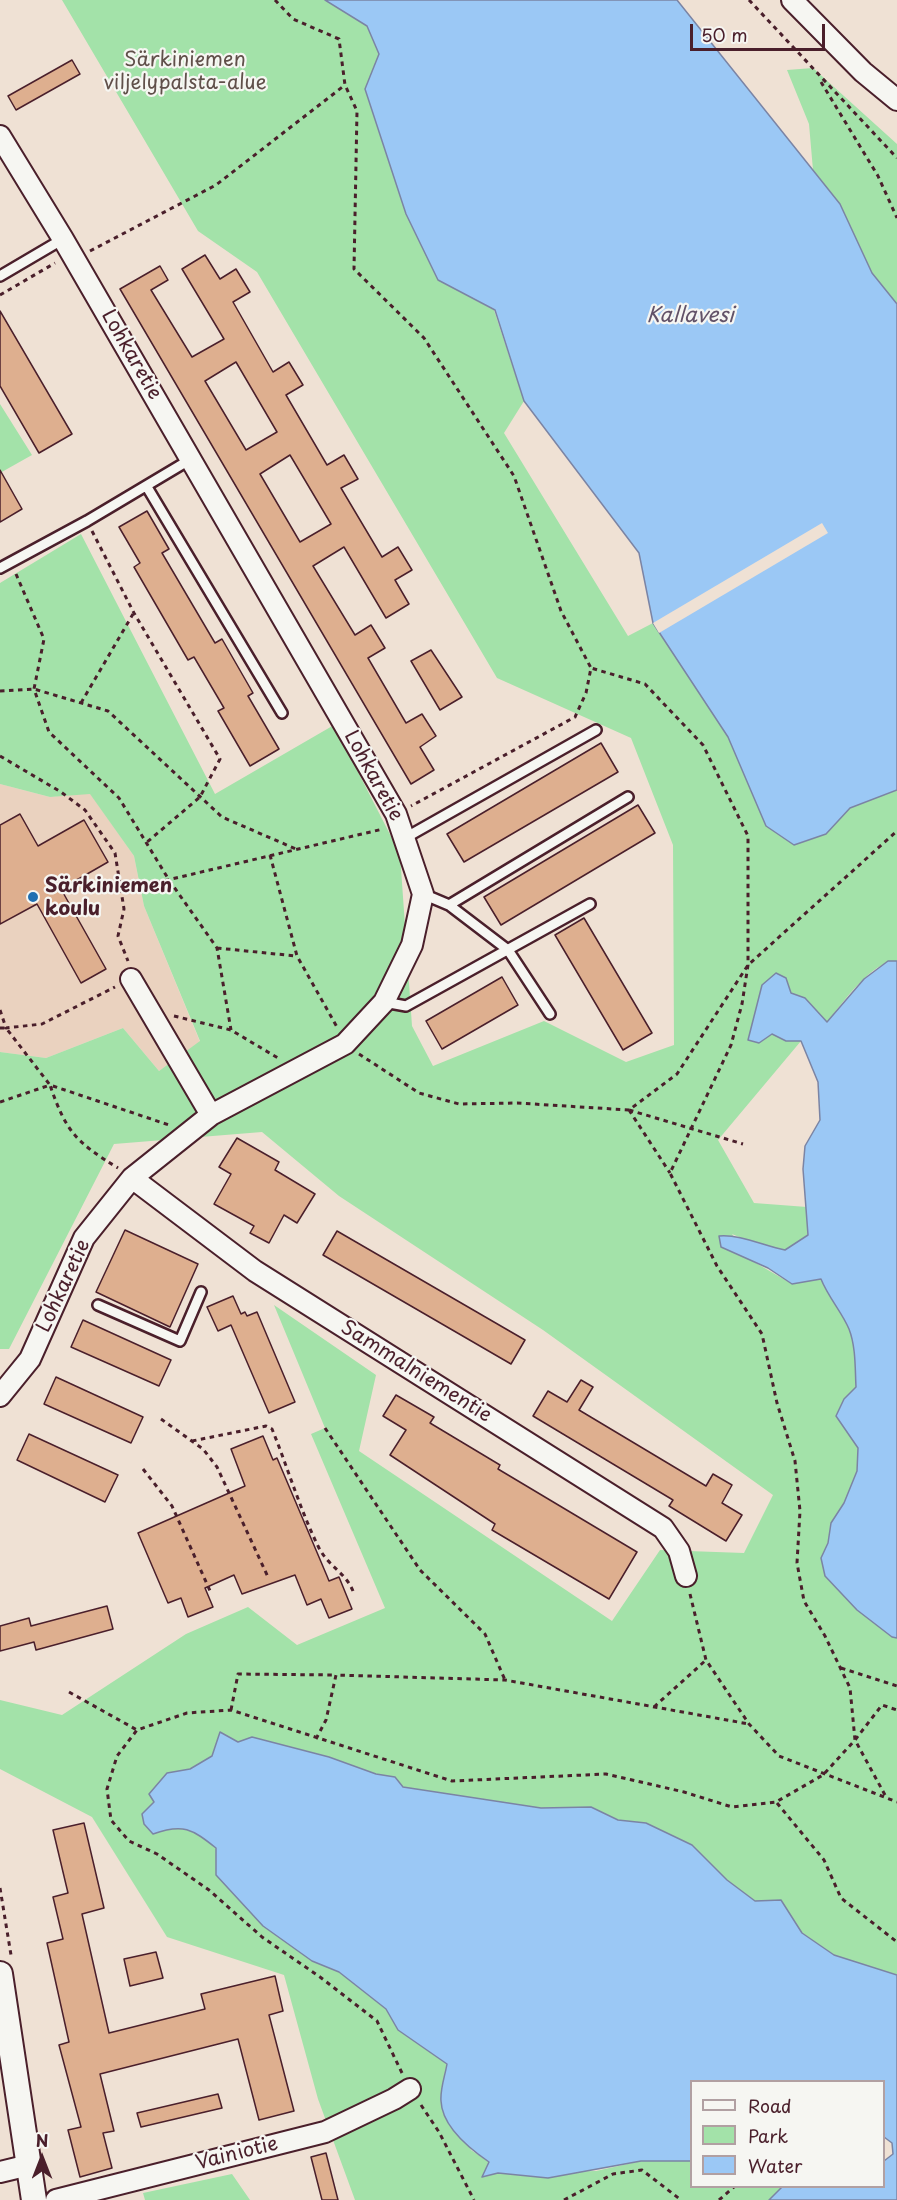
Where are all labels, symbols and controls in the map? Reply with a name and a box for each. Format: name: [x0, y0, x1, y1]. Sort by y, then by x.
scale bar: [693, 12, 828, 50]
text: 50 m: [701, 21, 748, 48]
park label: Särkiniemen viljelypalsta-alue: [103, 48, 267, 95]
water label: Kallavesi: [646, 303, 734, 329]
street label: Lohkaretie: [96, 306, 166, 404]
street label: Lohkaretie: [338, 727, 408, 825]
place label: Särkiniemen koulu: [45, 874, 172, 921]
marker: Särkiniemen koulu: [26, 890, 40, 904]
street label: Lohkaretie: [32, 1236, 96, 1336]
street label: Sammalniementie: [336, 1316, 496, 1428]
legend: [690, 2080, 885, 2188]
text: Road: [748, 2092, 792, 2119]
text: Park: [748, 2122, 788, 2149]
north arrow: [12, 2128, 72, 2188]
text: N: [36, 2128, 48, 2152]
street label: Vainiotie: [193, 2132, 281, 2176]
text: Water: [748, 2152, 802, 2179]

